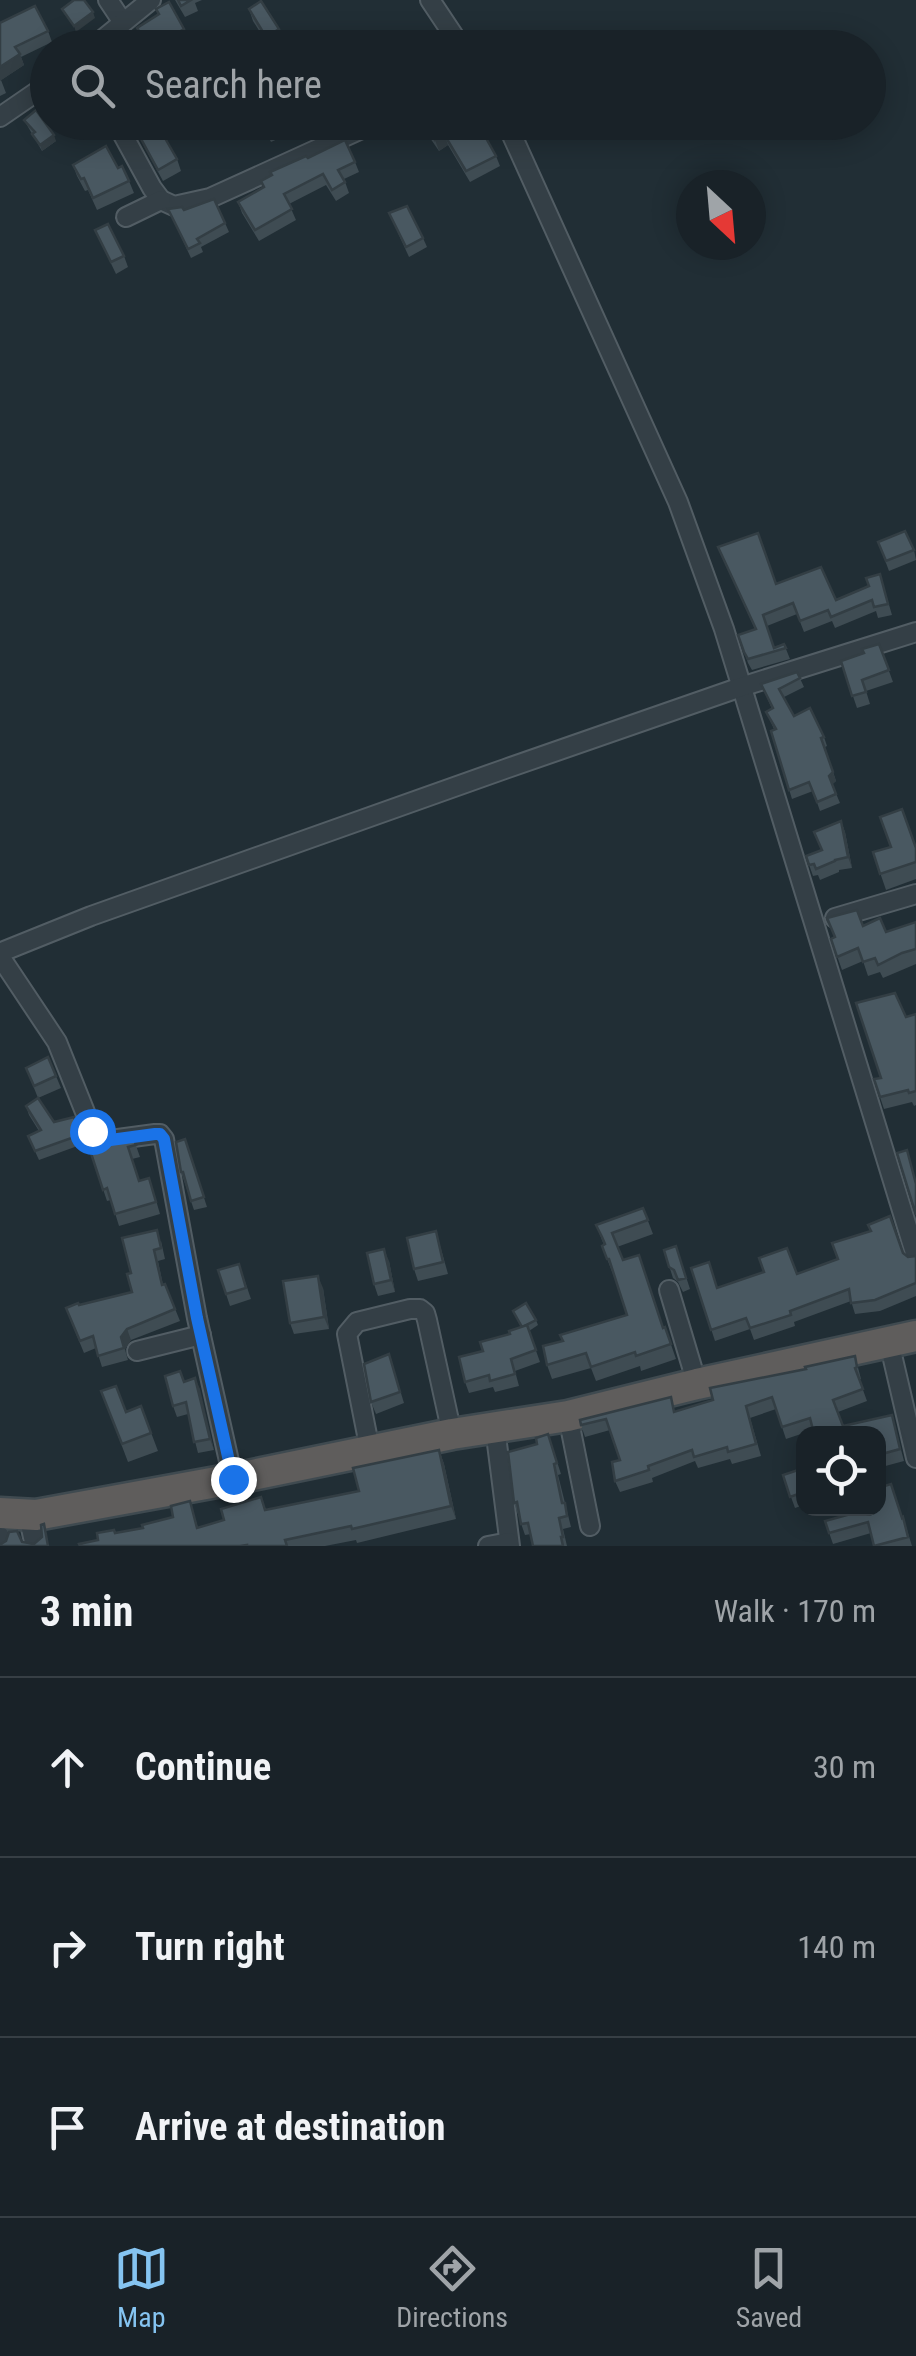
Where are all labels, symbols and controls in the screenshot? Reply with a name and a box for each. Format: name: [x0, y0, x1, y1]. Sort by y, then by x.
search box: [30, 30, 886, 140]
icon: search: [65, 58, 120, 113]
text: Search here: [145, 63, 322, 107]
north arrow: [676, 170, 766, 260]
route start: [70, 1109, 116, 1155]
map controls: [796, 1426, 886, 1516]
button: locate: [796, 1426, 886, 1516]
route end: [211, 1457, 257, 1503]
text: 3 min: [40, 1587, 133, 1636]
text: Walk · 170 m: [714, 1592, 876, 1630]
icon: ahead: [40, 1740, 95, 1795]
text: Continue: [135, 1745, 271, 1789]
text: 30 m: [813, 1748, 876, 1786]
icon: right: [40, 1920, 95, 1975]
text: Turn right: [135, 1925, 285, 1969]
text: 140 m: [797, 1928, 876, 1966]
icon: arrive: [40, 2100, 95, 2155]
text: Arrive at destination: [135, 2105, 445, 2149]
tab: Map: [114, 2241, 169, 2334]
tab: Directions: [396, 2241, 508, 2334]
tab: Saved: [736, 2241, 802, 2334]

